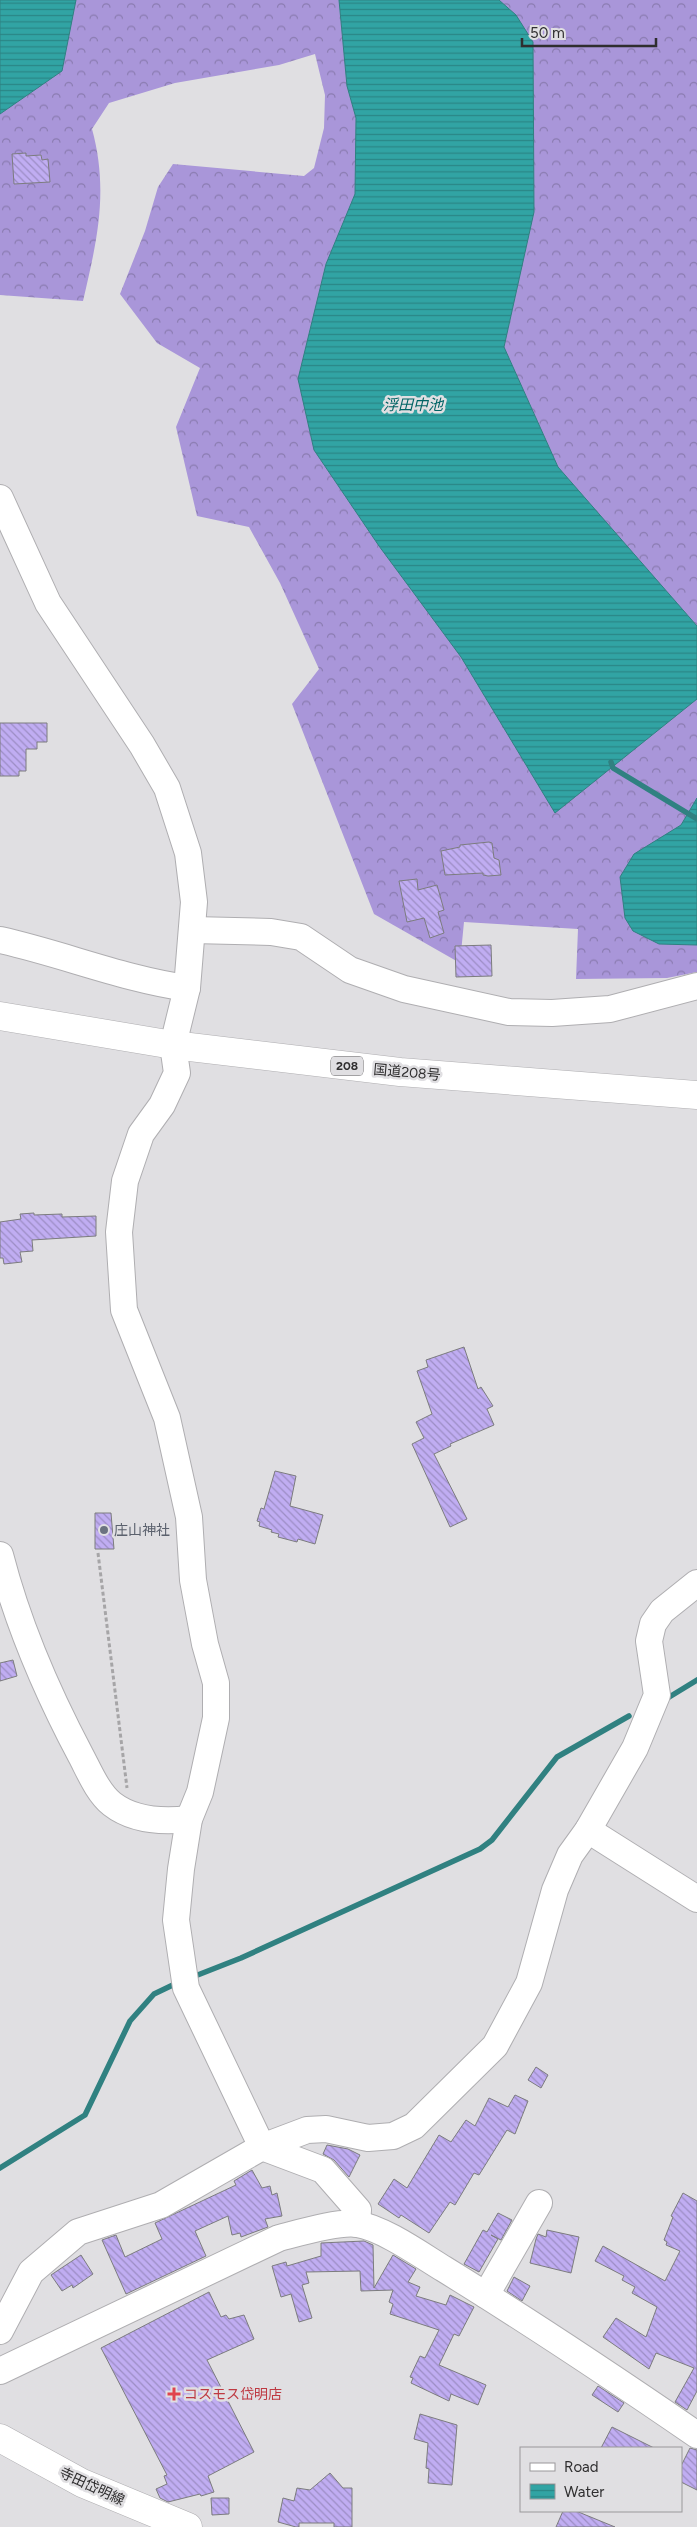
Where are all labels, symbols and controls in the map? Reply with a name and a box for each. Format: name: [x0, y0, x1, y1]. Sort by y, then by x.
scale bar: [522, 15, 656, 47]
text: 50 m: [530, 24, 565, 42]
water label: 浮田中池: [383, 396, 445, 414]
road number: 208: [331, 1056, 363, 1076]
street label: 国道208号: [373, 1061, 441, 1084]
place label: 庄山神社: [114, 1522, 170, 1539]
marker: 庄山神社: [98, 1524, 110, 1536]
place label: コスモス岱明店: [184, 2386, 282, 2403]
marker: コスモス岱明店: [168, 2388, 180, 2400]
legend: [520, 2447, 682, 2512]
text: Road: [564, 2458, 599, 2476]
street label: 寺田岱明線: [56, 2464, 127, 2509]
text: Water: [564, 2483, 604, 2501]

